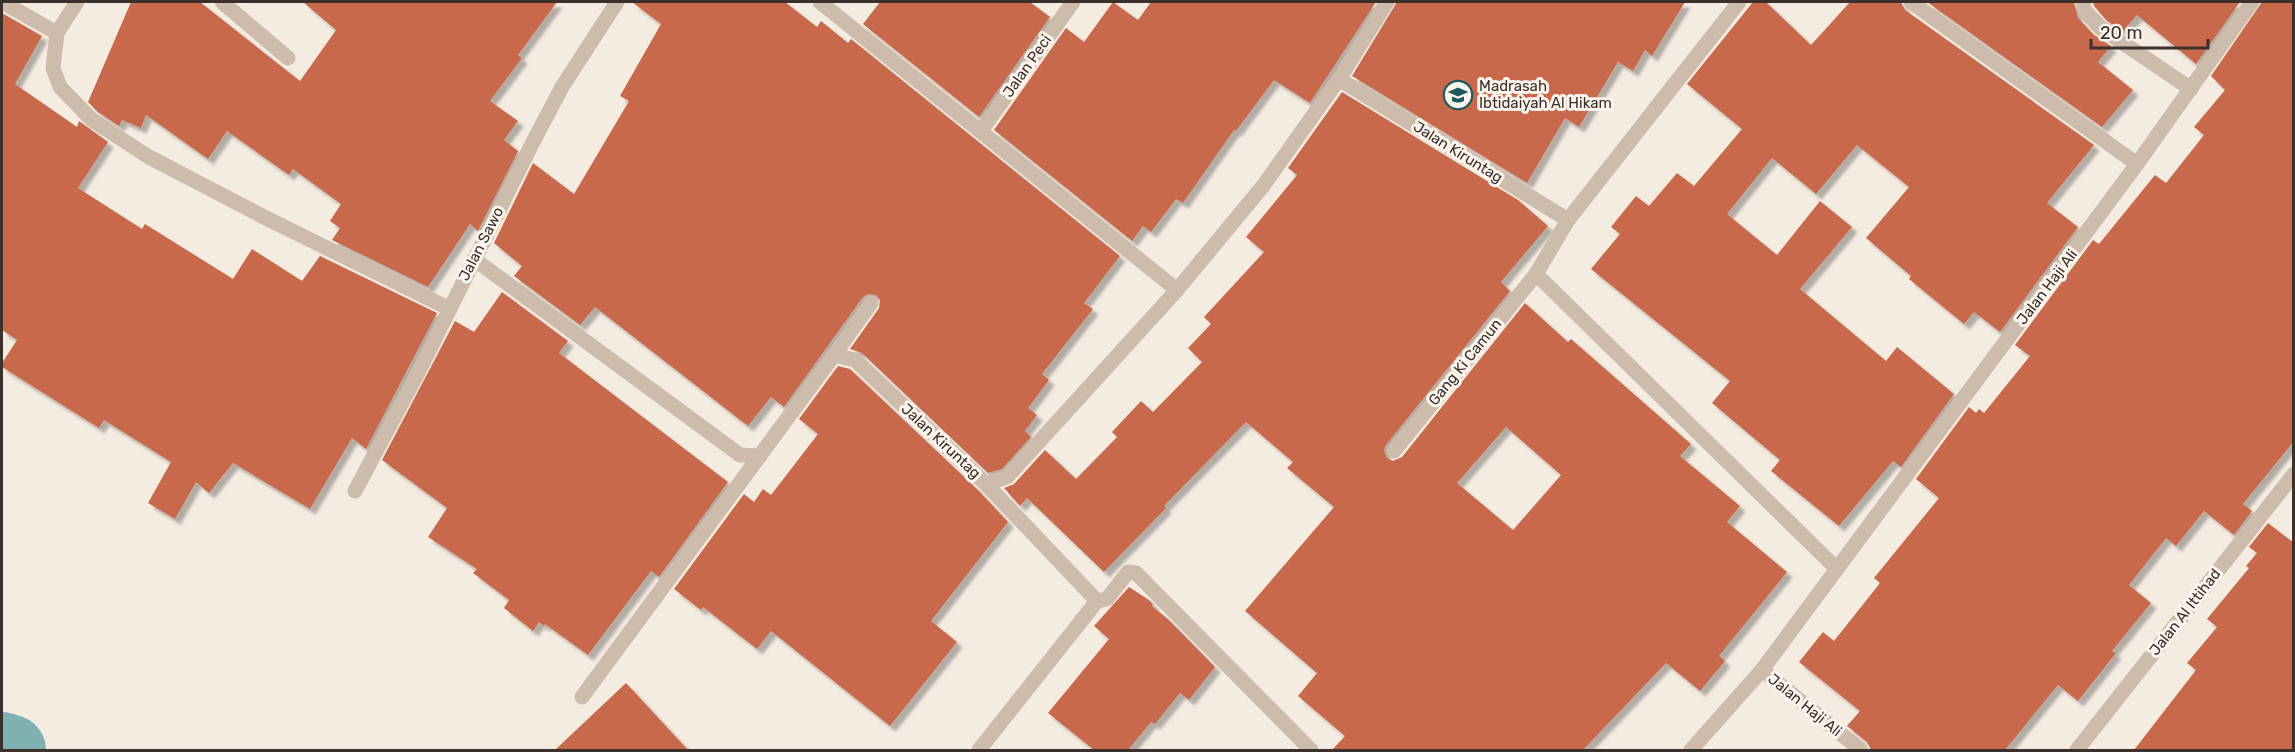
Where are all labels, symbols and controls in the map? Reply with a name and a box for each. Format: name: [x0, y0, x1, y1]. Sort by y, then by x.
scale bar: [2091, 12, 2208, 50]
text: 20 m: [2100, 22, 2142, 44]
street label: Jalan Peci: [999, 31, 1055, 101]
place label: Madrasah Ibtidaiyah Al Hikam: [1479, 77, 1612, 112]
school or university icon: Madrasah Ibtidaiyah Al Hikam: [1442, 79, 1474, 111]
street label: Jalan Kiruntag: [1410, 117, 1506, 187]
street label: Jalan Sawo: [455, 204, 507, 284]
street label: Jalan Haji Ali: [2013, 246, 2081, 328]
street label: Gang Ki Camun: [1425, 315, 1505, 409]
street label: Jalan Kiruntag: [898, 400, 984, 482]
street label: Jalan Al Ittihad: [2146, 565, 2224, 659]
street label: Jalan Haji Ali: [1765, 670, 1845, 740]

